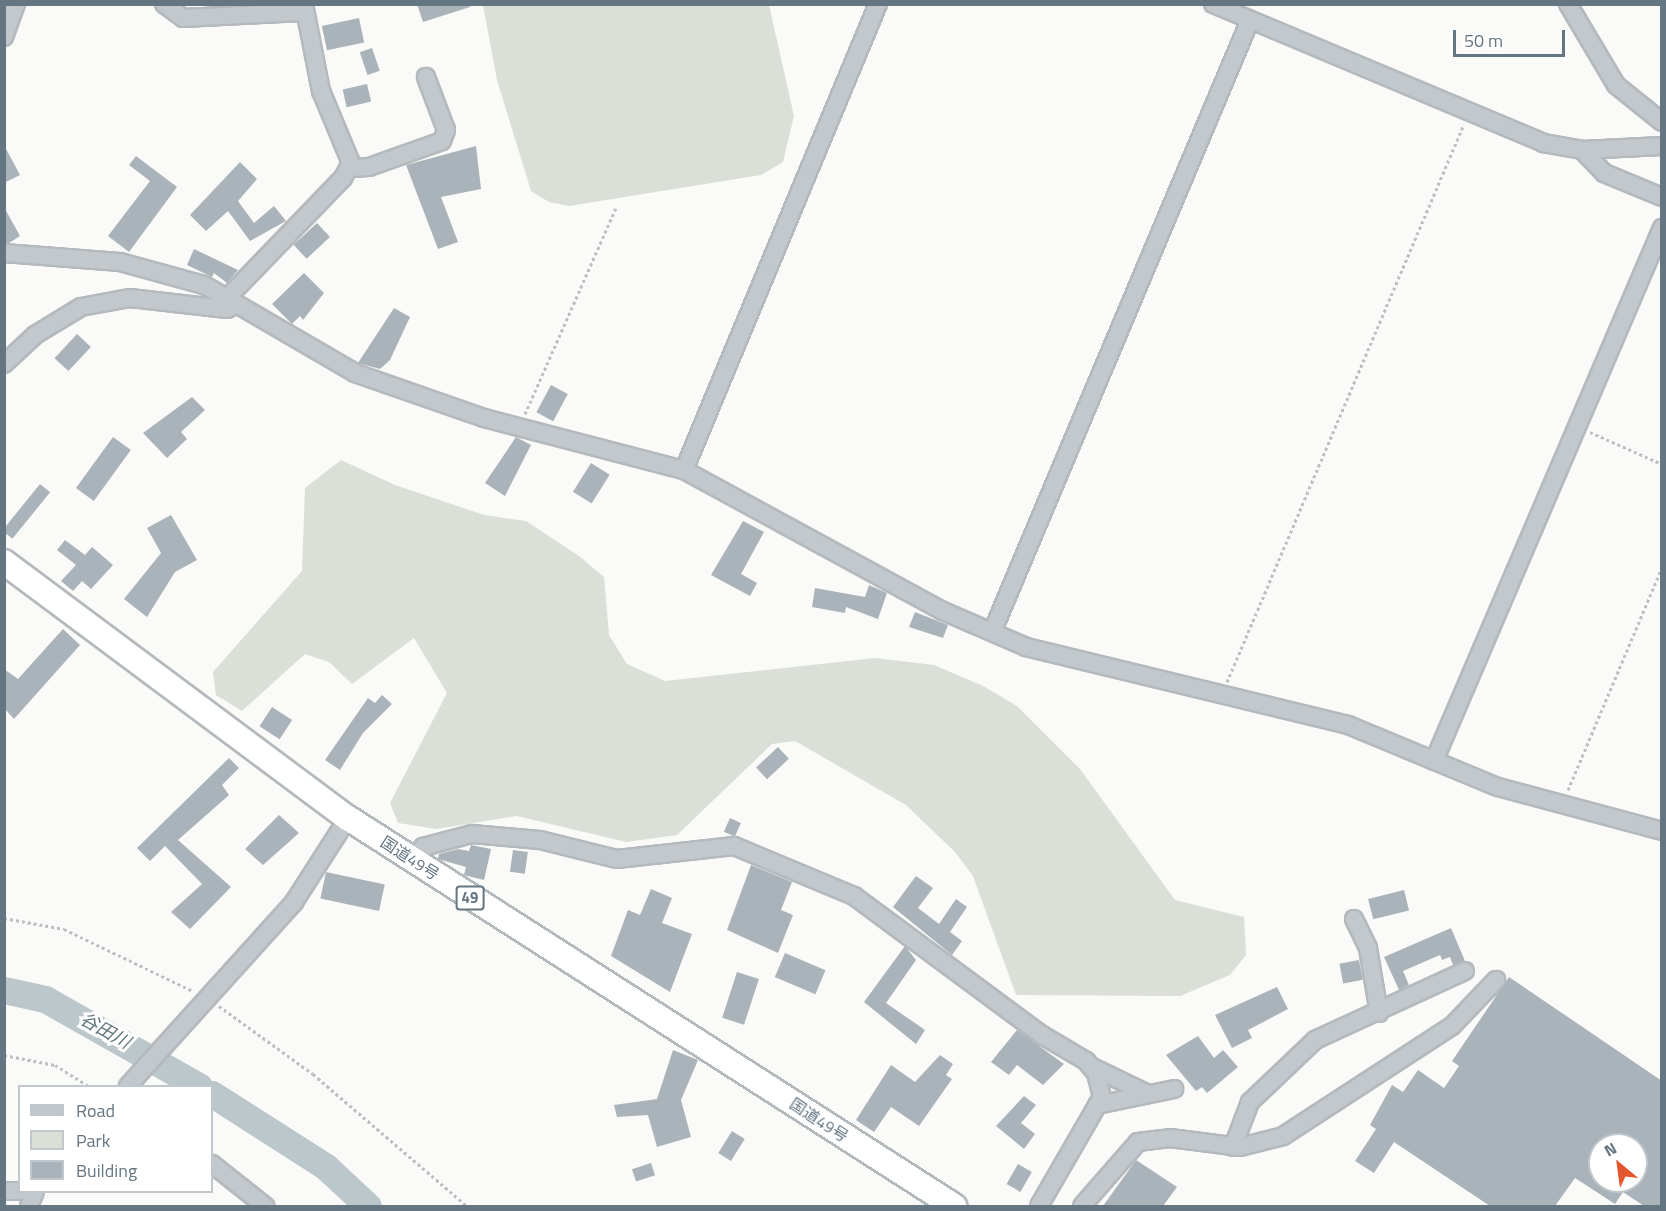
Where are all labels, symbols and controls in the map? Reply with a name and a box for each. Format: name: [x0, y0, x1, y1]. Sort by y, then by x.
scale bar: [1456, 18, 1568, 56]
text: 50 m: [1464, 27, 1503, 54]
street label: 国道49号: [377, 832, 443, 884]
road number: 49: [455, 886, 485, 910]
water label: 谷田川: [76, 1008, 134, 1054]
legend: [18, 1085, 213, 1193]
street label: 国道49号: [786, 1094, 852, 1146]
text: Road: [76, 1097, 115, 1124]
text: Park: [76, 1127, 110, 1154]
north arrow: [1588, 1133, 1648, 1193]
text: N: [1600, 1136, 1621, 1162]
text: Building: [76, 1157, 137, 1184]

